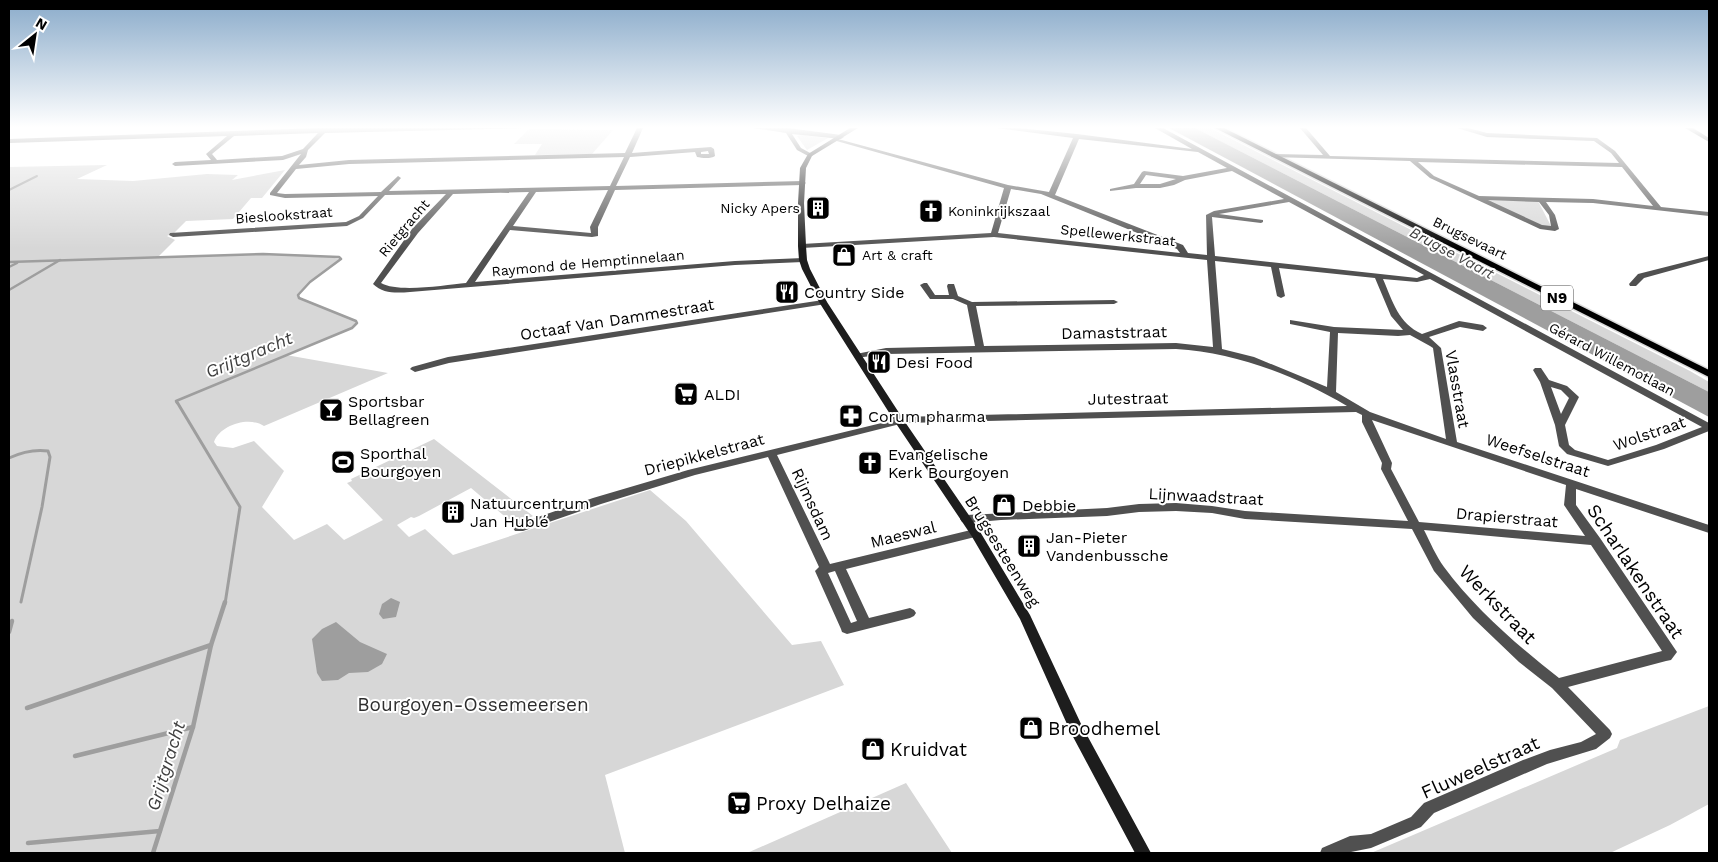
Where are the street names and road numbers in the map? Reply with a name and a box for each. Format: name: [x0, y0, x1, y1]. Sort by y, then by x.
street label: Rietgracht: [375, 196, 433, 260]
street label: Bieslookstraat: [235, 204, 333, 226]
street label: Brugsevaart: [1430, 213, 1510, 263]
street label: Spellewerkstraat: [1060, 221, 1176, 249]
street label: Raymond de Hemptinnelaan: [491, 247, 685, 279]
road number: N9: [1541, 286, 1573, 310]
street label: Octaaf Van Dammestraat: [519, 295, 716, 344]
street label: Gérard Willemotlaan: [1546, 319, 1678, 399]
street label: Damaststraat: [1061, 322, 1167, 343]
street label: Vlasstraat: [1441, 349, 1474, 430]
street label: Jutestraat: [1088, 388, 1169, 409]
street label: Wolstraat: [1610, 412, 1688, 455]
street label: Driepikkelstraat: [642, 429, 767, 480]
street label: Weefselstraat: [1484, 430, 1592, 481]
street label: Rijmsdam: [788, 465, 837, 543]
street label: Lijnwaadstraat: [1148, 484, 1264, 509]
street label: Brugsesteenweg: [961, 492, 1045, 611]
street label: Scharlakenstraat: [1582, 500, 1689, 643]
street label: Drapierstraat: [1455, 504, 1559, 531]
street label: Maeswal: [868, 517, 938, 552]
street label: Werkstraat: [1454, 560, 1541, 649]
street label: Fluweelstraat: [1418, 731, 1543, 804]

